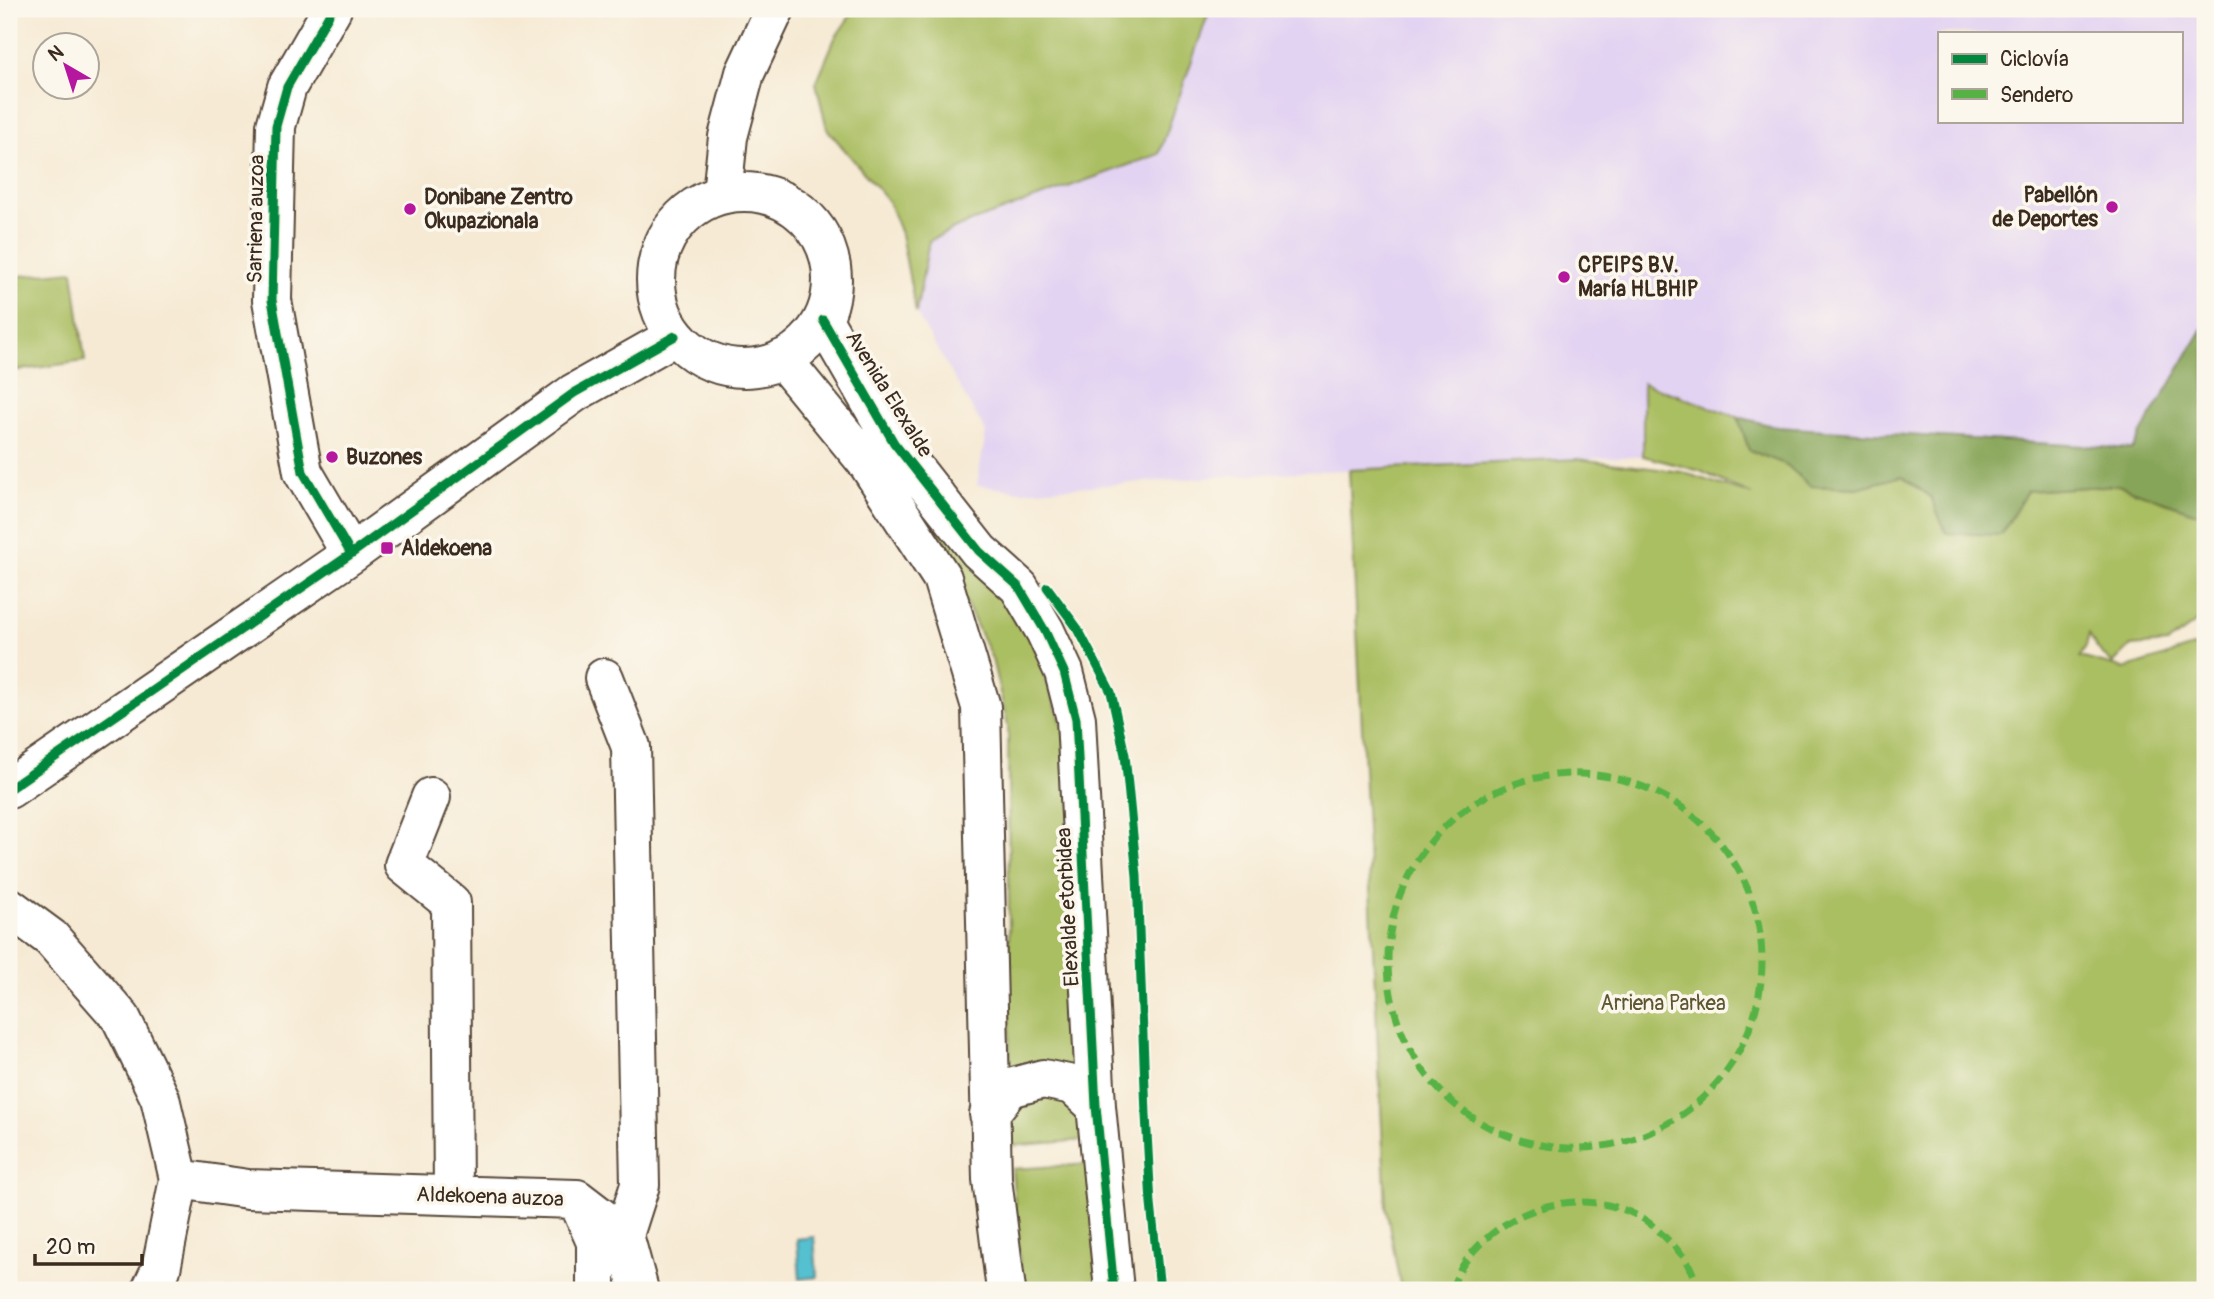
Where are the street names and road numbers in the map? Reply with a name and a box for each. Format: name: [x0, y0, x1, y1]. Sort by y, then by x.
street label: Sarriena auzoa: [241, 154, 271, 284]
street label: Avenida Elexalde: [839, 326, 939, 463]
street label: Elexalde etorbidea: [1050, 827, 1086, 987]
street label: Aldekoena auzoa: [416, 1181, 564, 1213]

